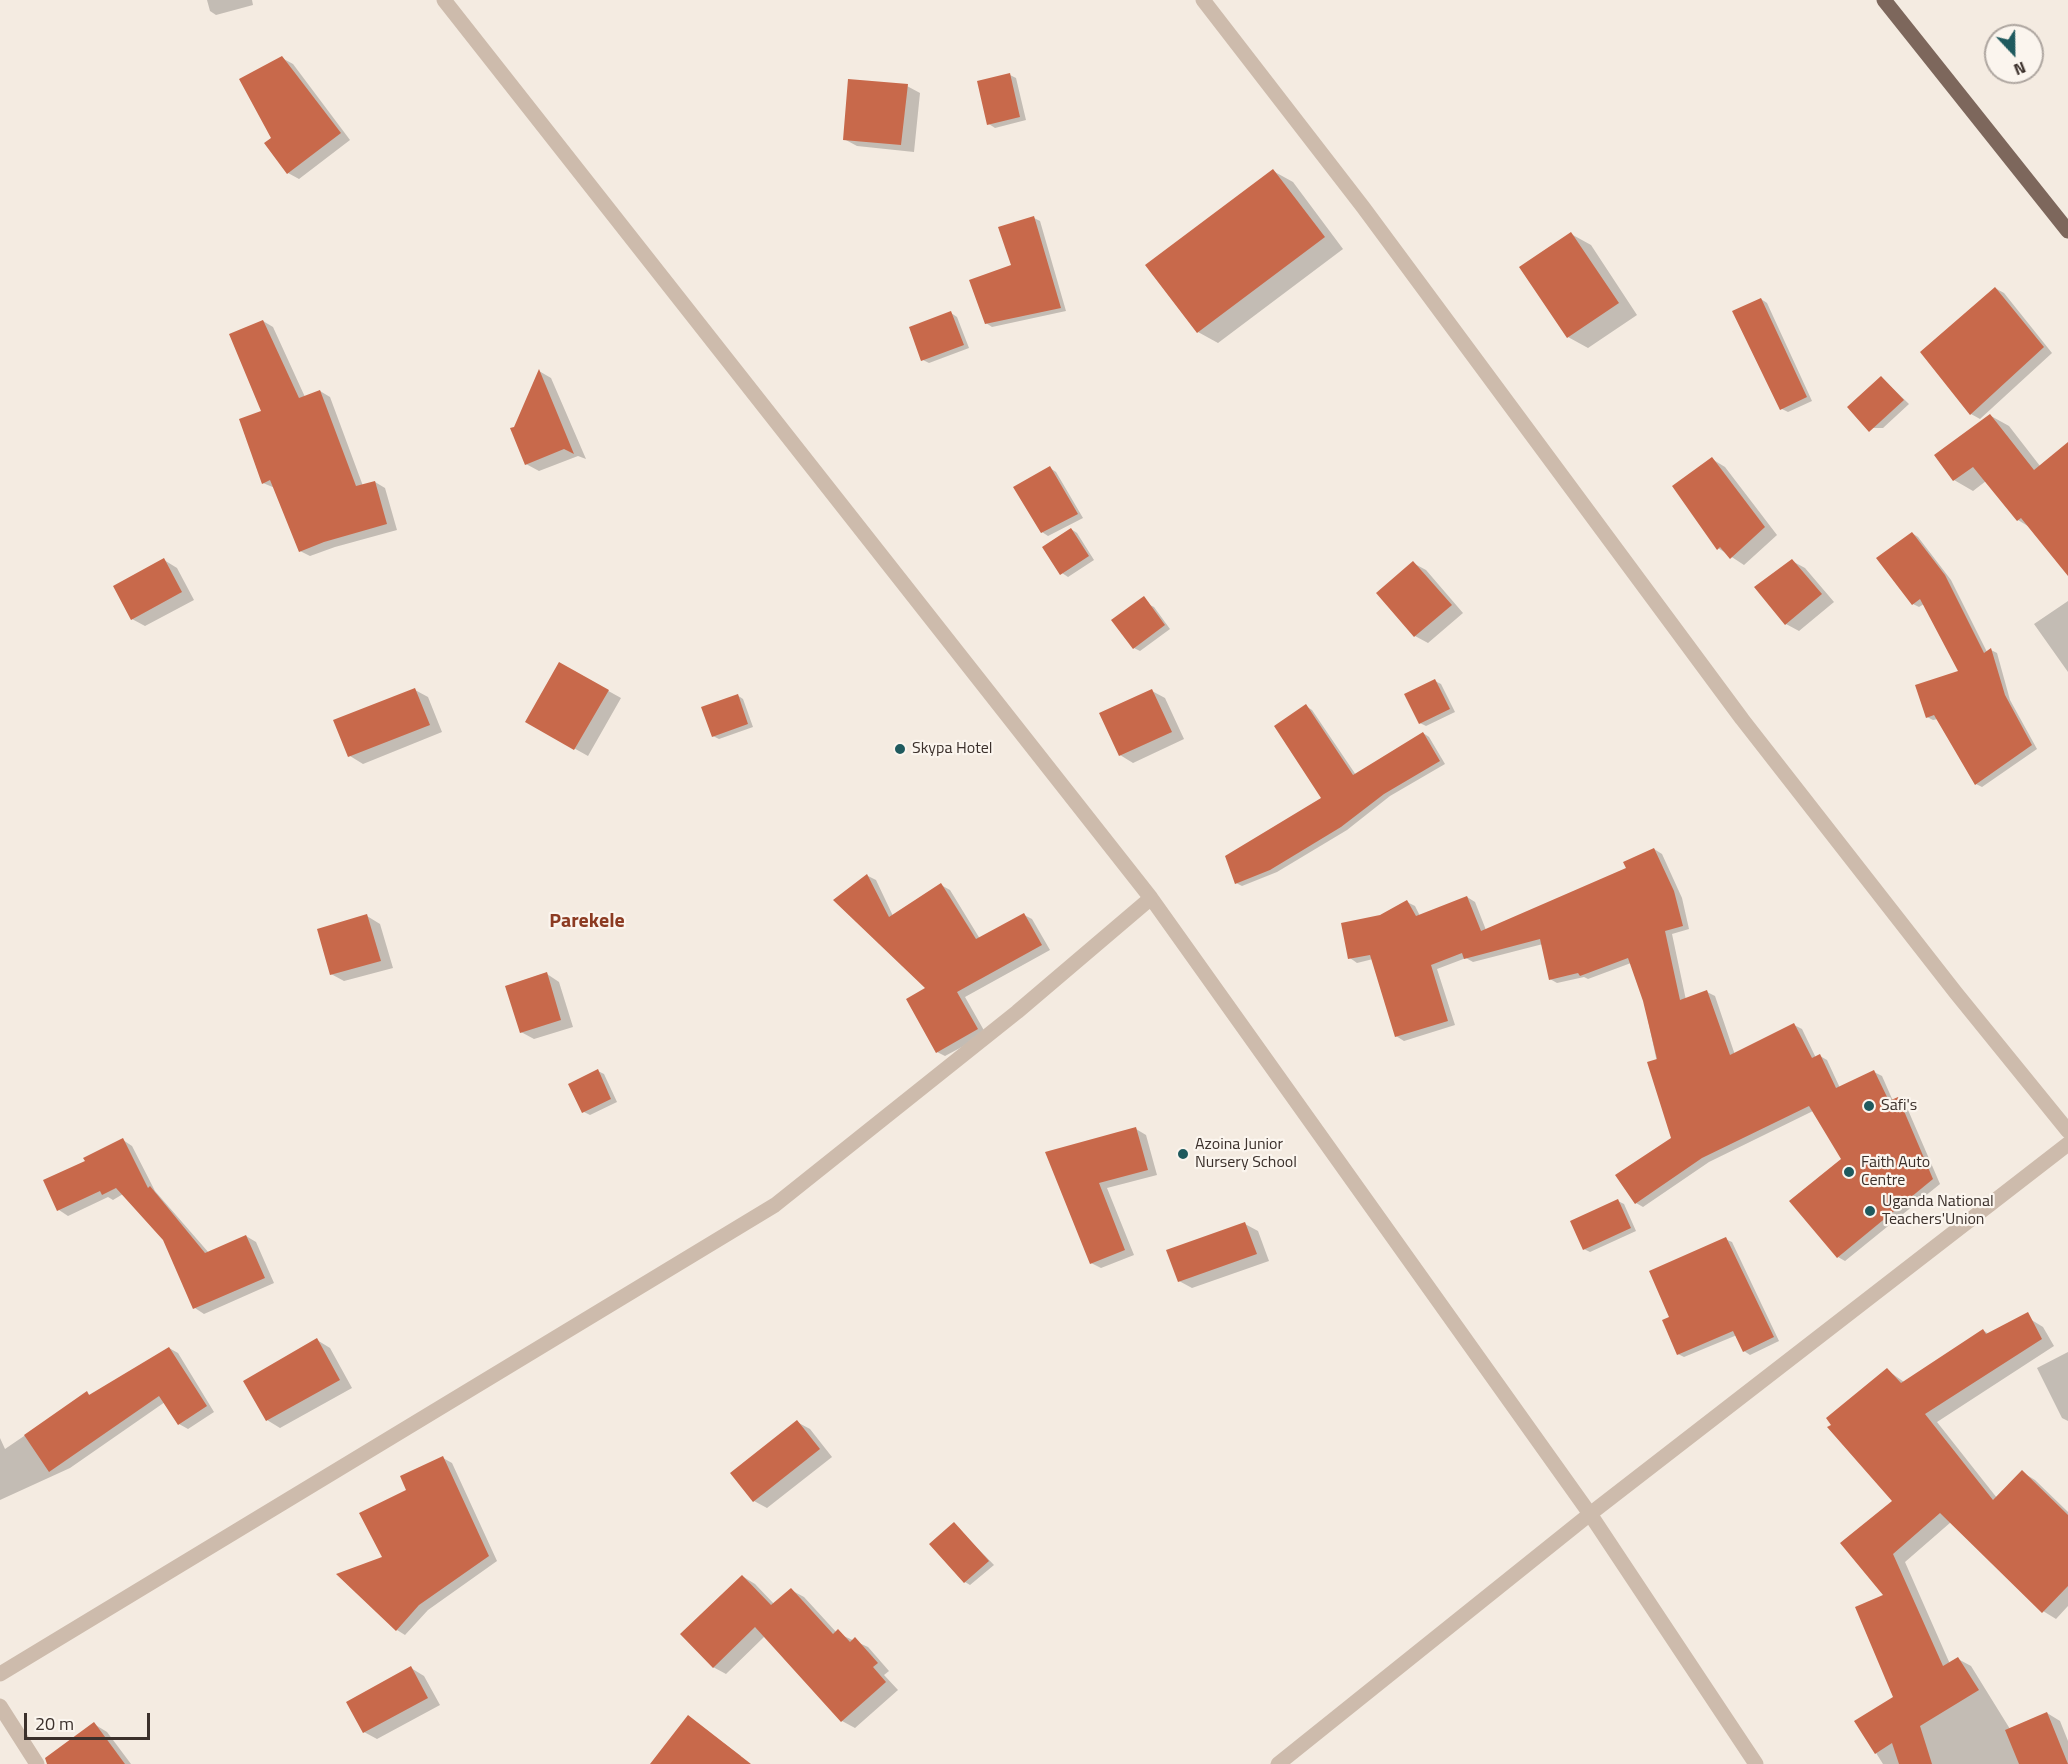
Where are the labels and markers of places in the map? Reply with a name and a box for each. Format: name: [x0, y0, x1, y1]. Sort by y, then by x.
place label: Skypa Hotel: [912, 739, 993, 759]
marker: Skypa Hotel: [893, 742, 907, 756]
place label: Safi's: [1881, 1096, 1917, 1116]
marker: Safi's: [1862, 1099, 1876, 1113]
place label: Azoina Junior Nursery School: [1195, 1135, 1297, 1173]
marker: Azoina Junior Nursery School: [1176, 1147, 1190, 1161]
place label: Faith Auto Centre: [1861, 1153, 1930, 1191]
marker: Faith Auto Centre: [1842, 1165, 1856, 1179]
place label: Uganda National Teachers'Union: [1882, 1192, 1994, 1230]
marker: Uganda National Teachers'Union: [1863, 1204, 1877, 1218]

